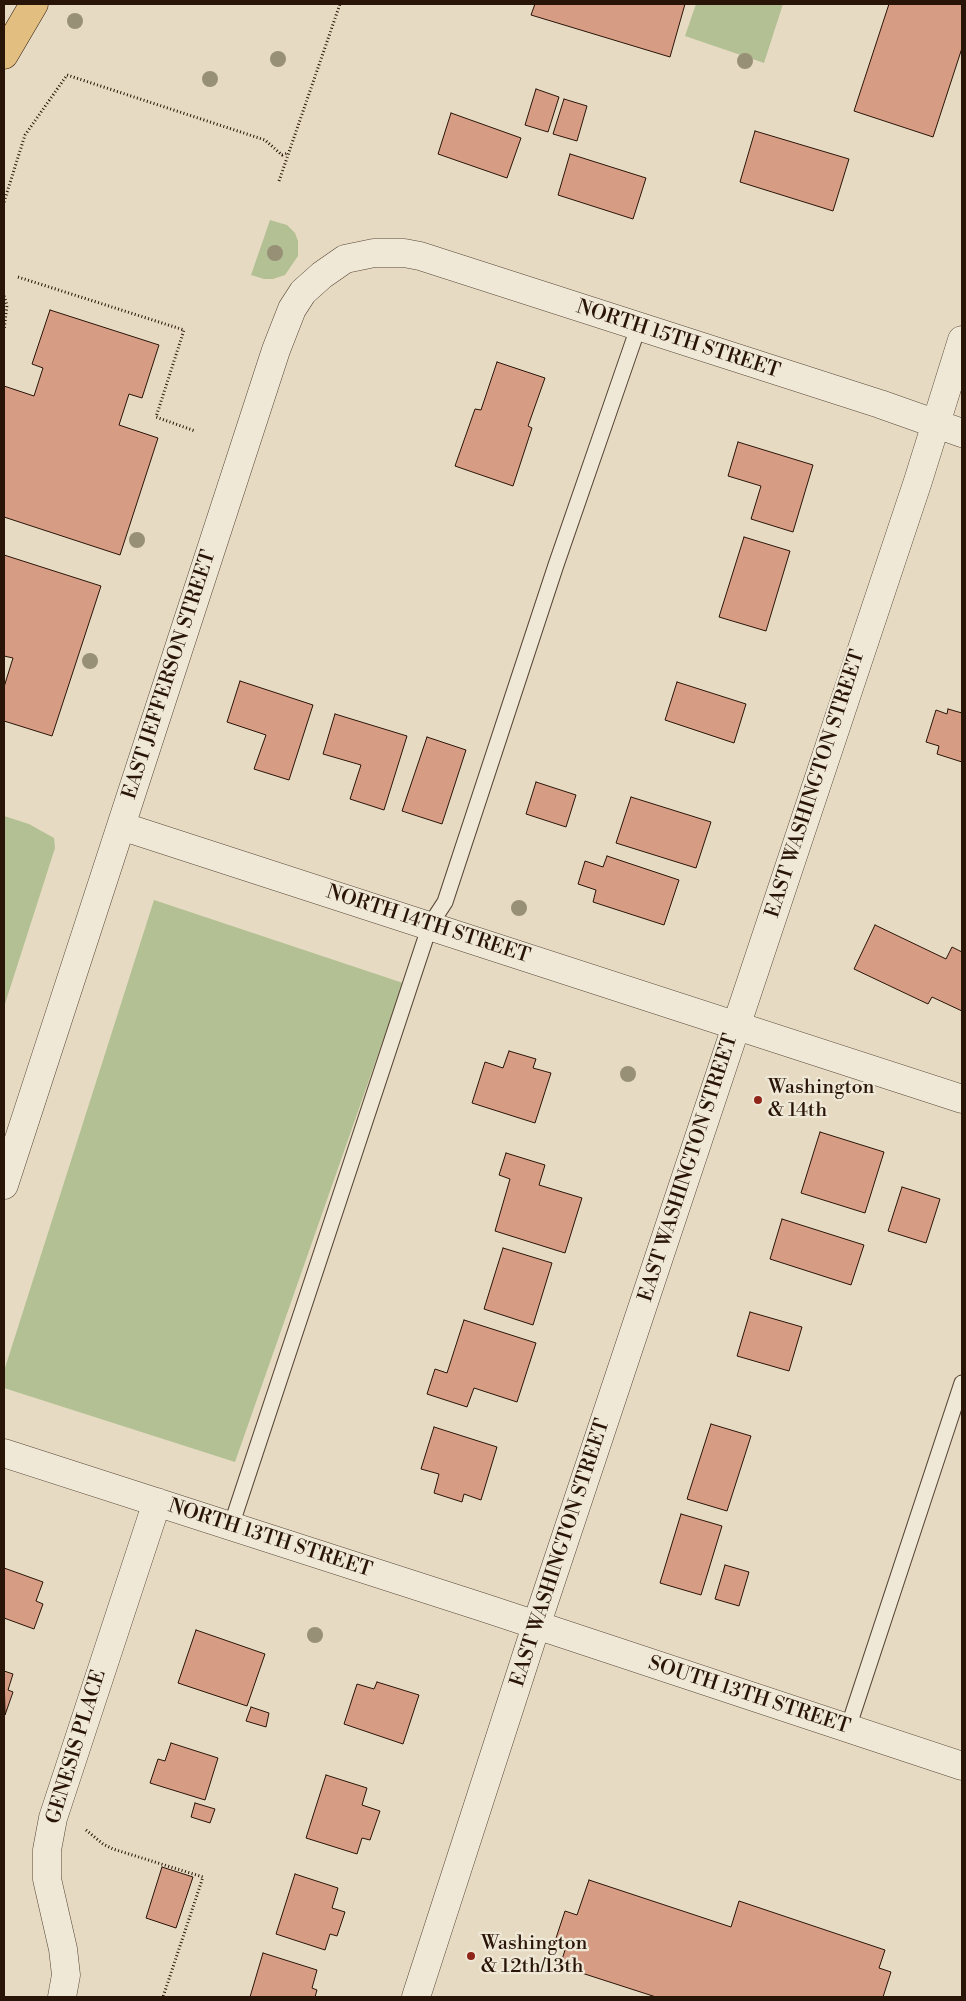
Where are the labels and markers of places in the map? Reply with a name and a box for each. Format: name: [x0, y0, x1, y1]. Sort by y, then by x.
place label: Washington & 14th: [768, 1076, 875, 1123]
marker: Washington & 14th: [752, 1094, 764, 1106]
place label: Washington & 12th/13th: [481, 1932, 588, 1979]
marker: Washington & 12th/13th: [465, 1950, 477, 1962]

